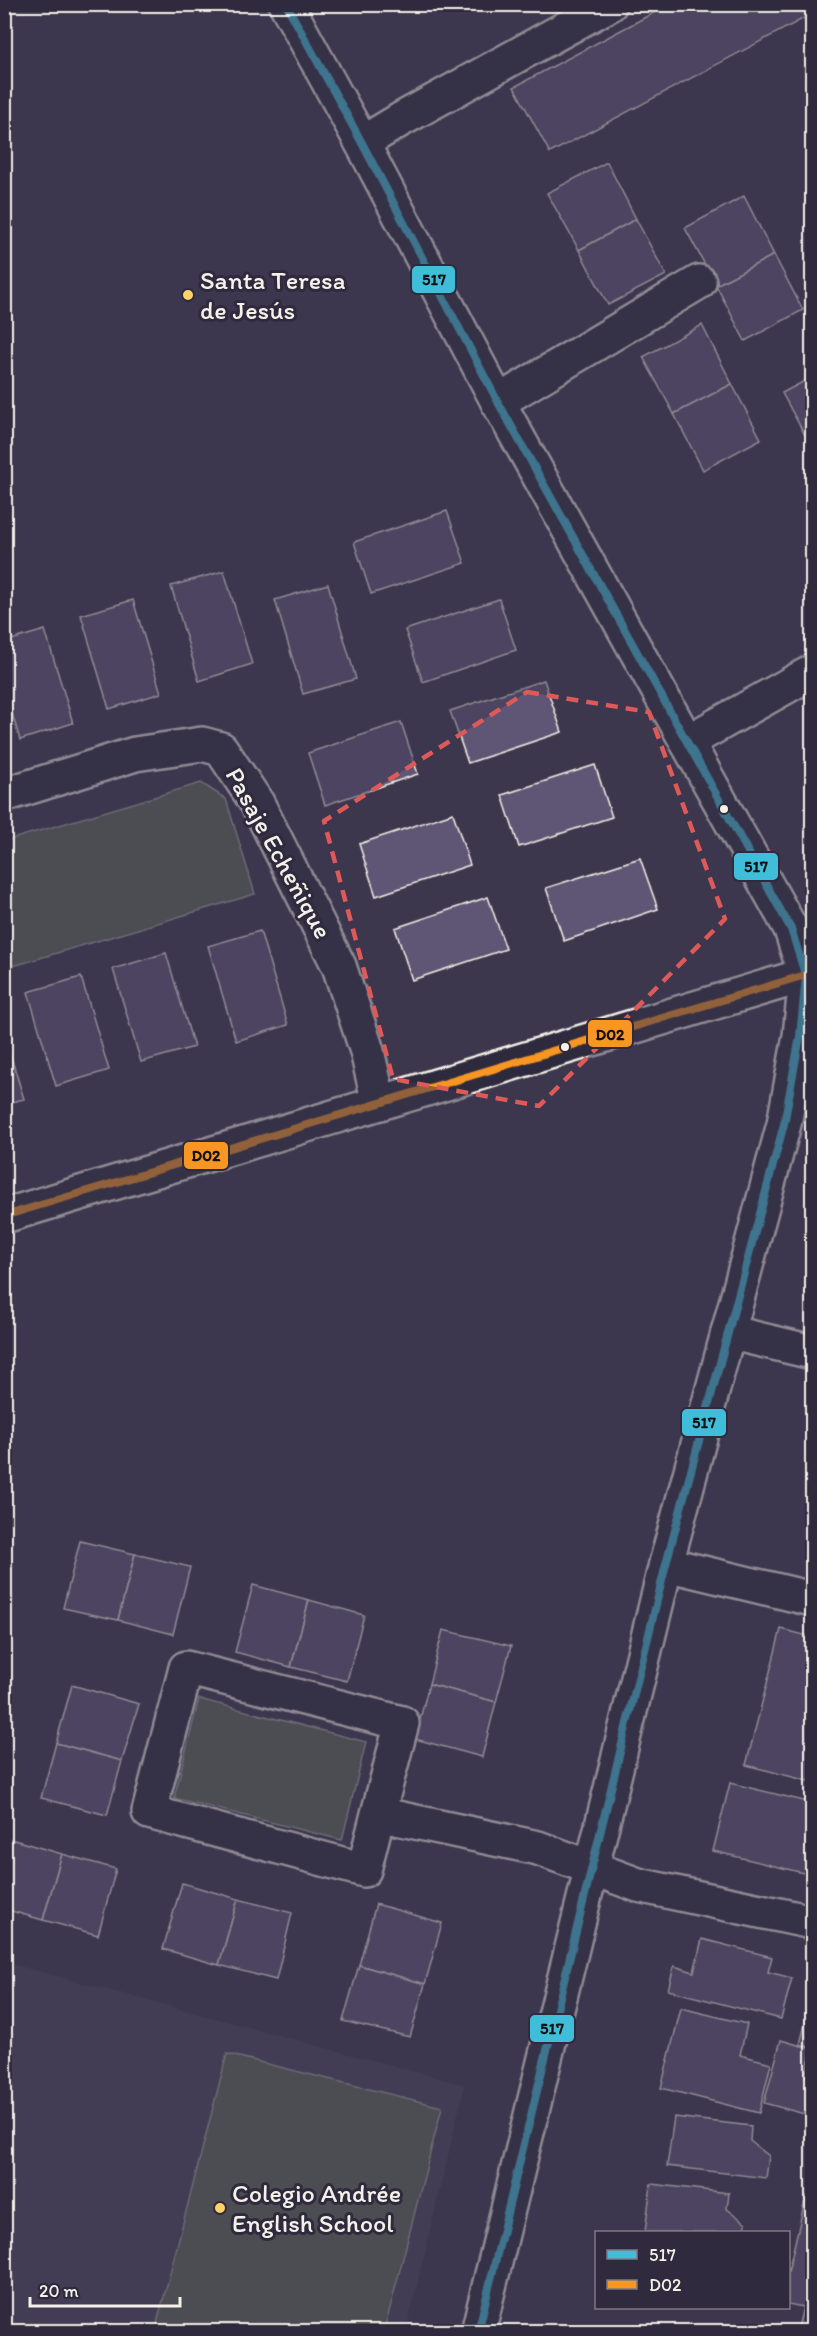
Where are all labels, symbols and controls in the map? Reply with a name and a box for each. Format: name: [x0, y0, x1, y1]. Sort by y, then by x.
place label: Santa Teresa de Jesús: [200, 264, 346, 326]
line badge: 517: [411, 265, 456, 294]
text: 517: [422, 270, 446, 289]
marker: Santa Teresa de Jesús: [181, 288, 195, 302]
street label: Pasaje Echeñique: [219, 762, 339, 944]
unlabelled marker: [718, 803, 730, 815]
line badge: 517: [733, 852, 779, 881]
text: 517: [744, 857, 768, 876]
line badge: D02: [587, 1019, 633, 1048]
text: D02: [596, 1025, 625, 1044]
unlabelled marker: [559, 1041, 571, 1053]
line badge: D02: [183, 1141, 229, 1170]
text: D02: [192, 1146, 221, 1165]
line badge: 517: [681, 1408, 727, 1437]
text: 517: [692, 1413, 716, 1432]
line badge: 517: [529, 2014, 575, 2043]
text: 517: [540, 2019, 564, 2038]
place label: Colegio Andrée English School: [232, 2177, 401, 2239]
marker: Colegio Andrée English School: [213, 2201, 227, 2215]
legend: [595, 2231, 790, 2309]
text: 517: [649, 2244, 676, 2266]
scale bar: [30, 2270, 180, 2308]
text: D02: [649, 2274, 682, 2296]
text: 20 m: [39, 2280, 79, 2302]

